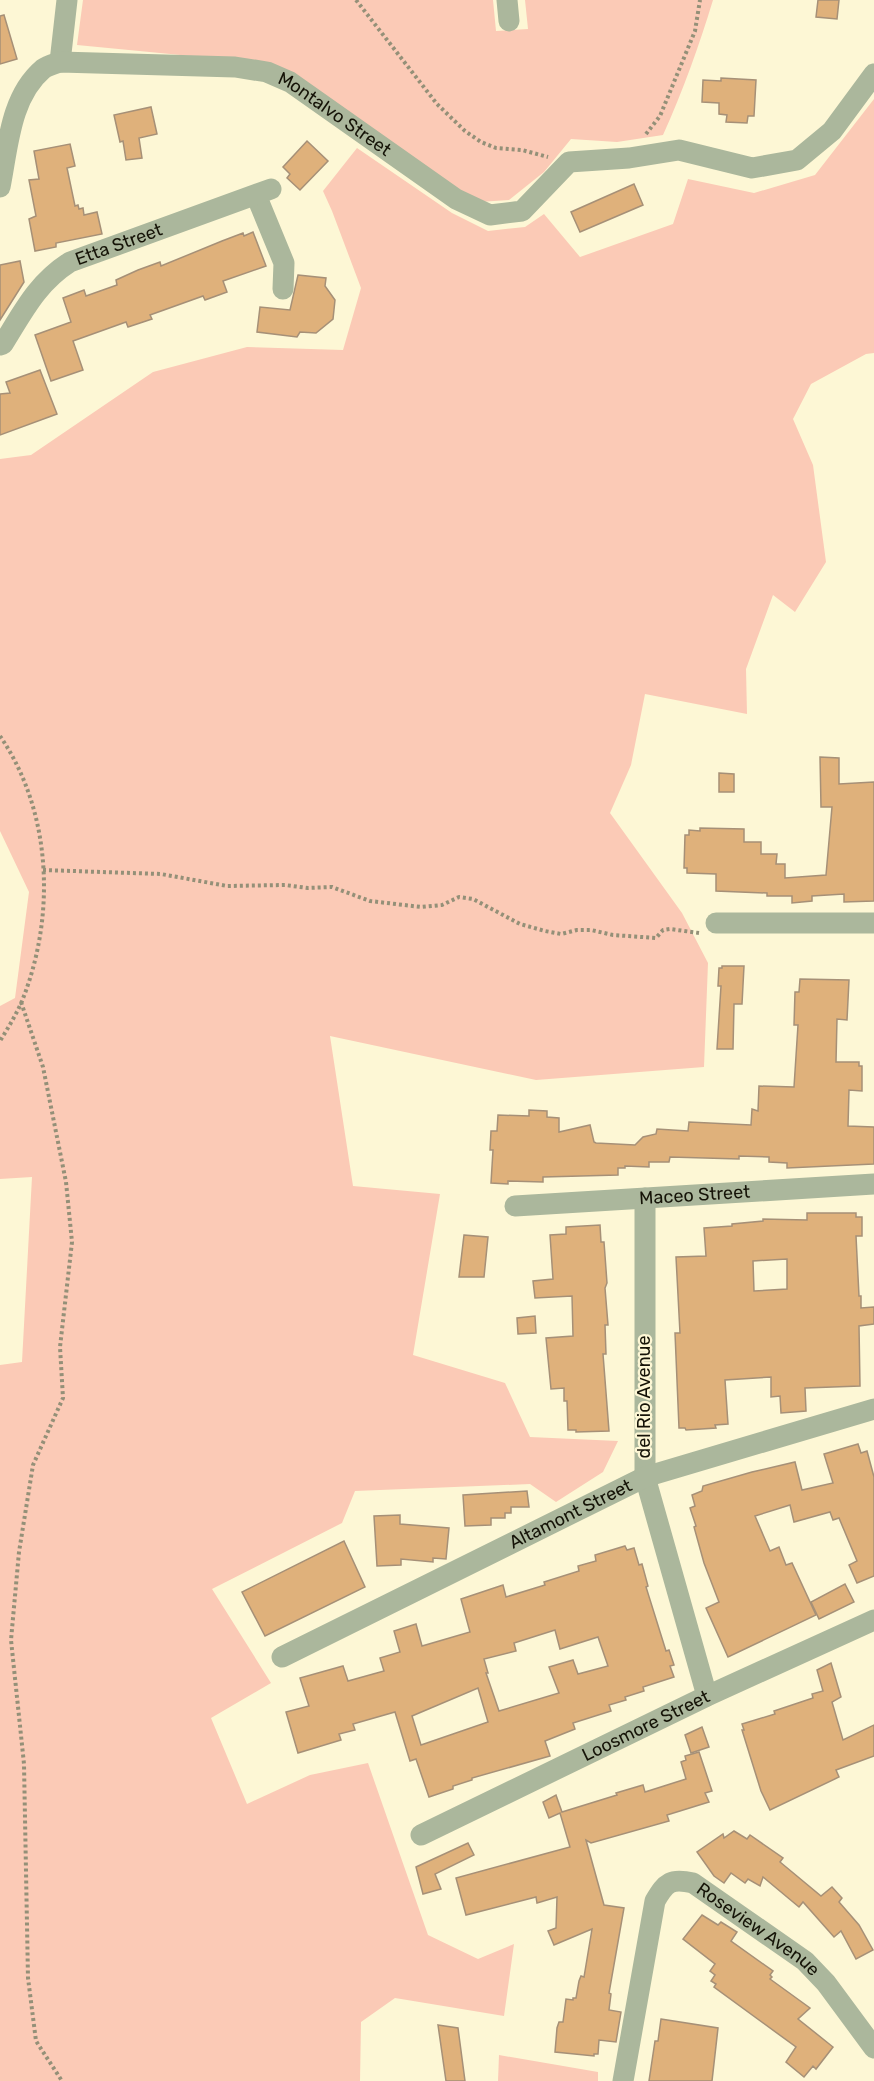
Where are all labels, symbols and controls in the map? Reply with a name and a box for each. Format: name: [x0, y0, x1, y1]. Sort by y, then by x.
street label: Montalvo Street: [275, 67, 396, 161]
street label: Etta Street: [72, 218, 165, 270]
street label: Maceo Street: [639, 1181, 751, 1209]
street label: del Rio Avenue: [633, 1335, 655, 1459]
street label: Altamont Street: [506, 1474, 635, 1554]
street label: Loosmore Street: [578, 1685, 713, 1766]
street label: Roseview Avenue: [692, 1878, 824, 1981]

